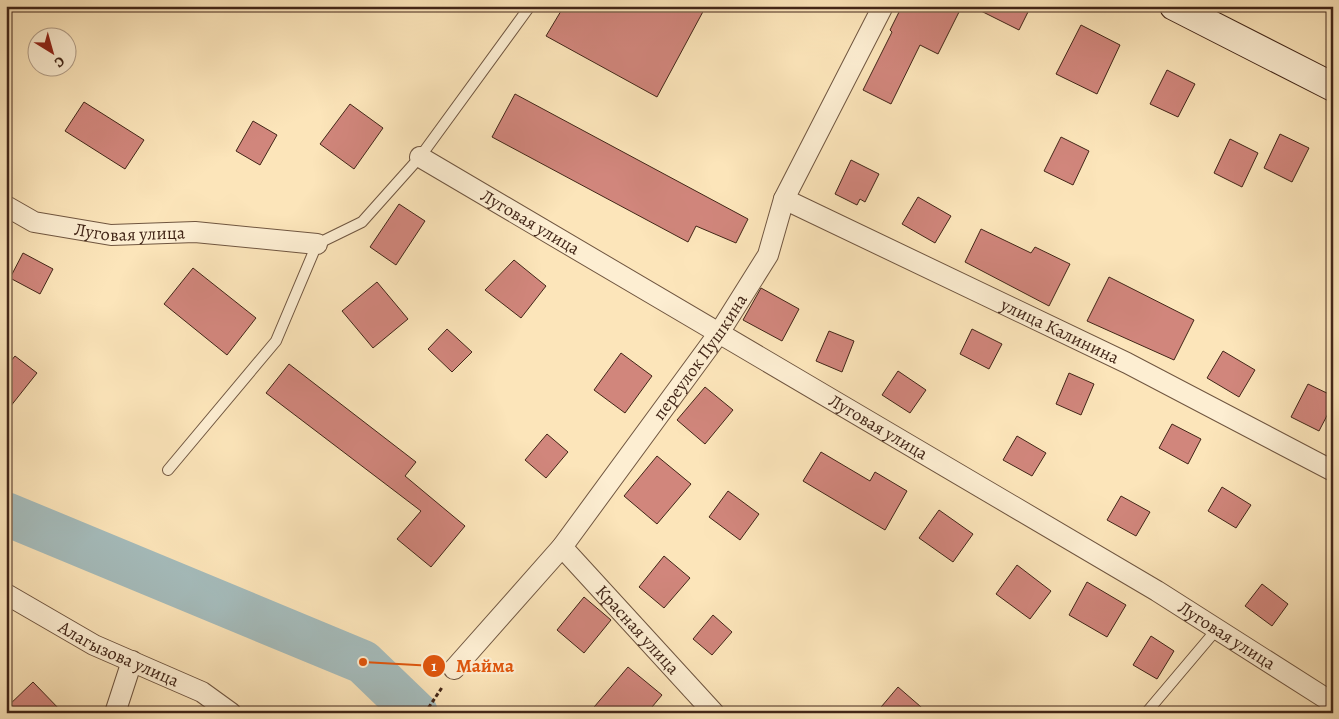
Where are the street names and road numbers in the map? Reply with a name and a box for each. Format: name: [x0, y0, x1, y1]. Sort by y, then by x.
street label: Луговая улица: [476, 183, 585, 261]
street label: Луговая улица: [73, 217, 186, 247]
street label: переулок Пушкина: [647, 289, 753, 425]
street label: улица Калинина: [996, 292, 1124, 370]
street label: Луговая улица: [824, 388, 933, 466]
street label: Красная улица: [590, 580, 685, 680]
street label: Луговая улица: [1173, 595, 1281, 676]
street label: Алагызова улица: [53, 615, 183, 693]

